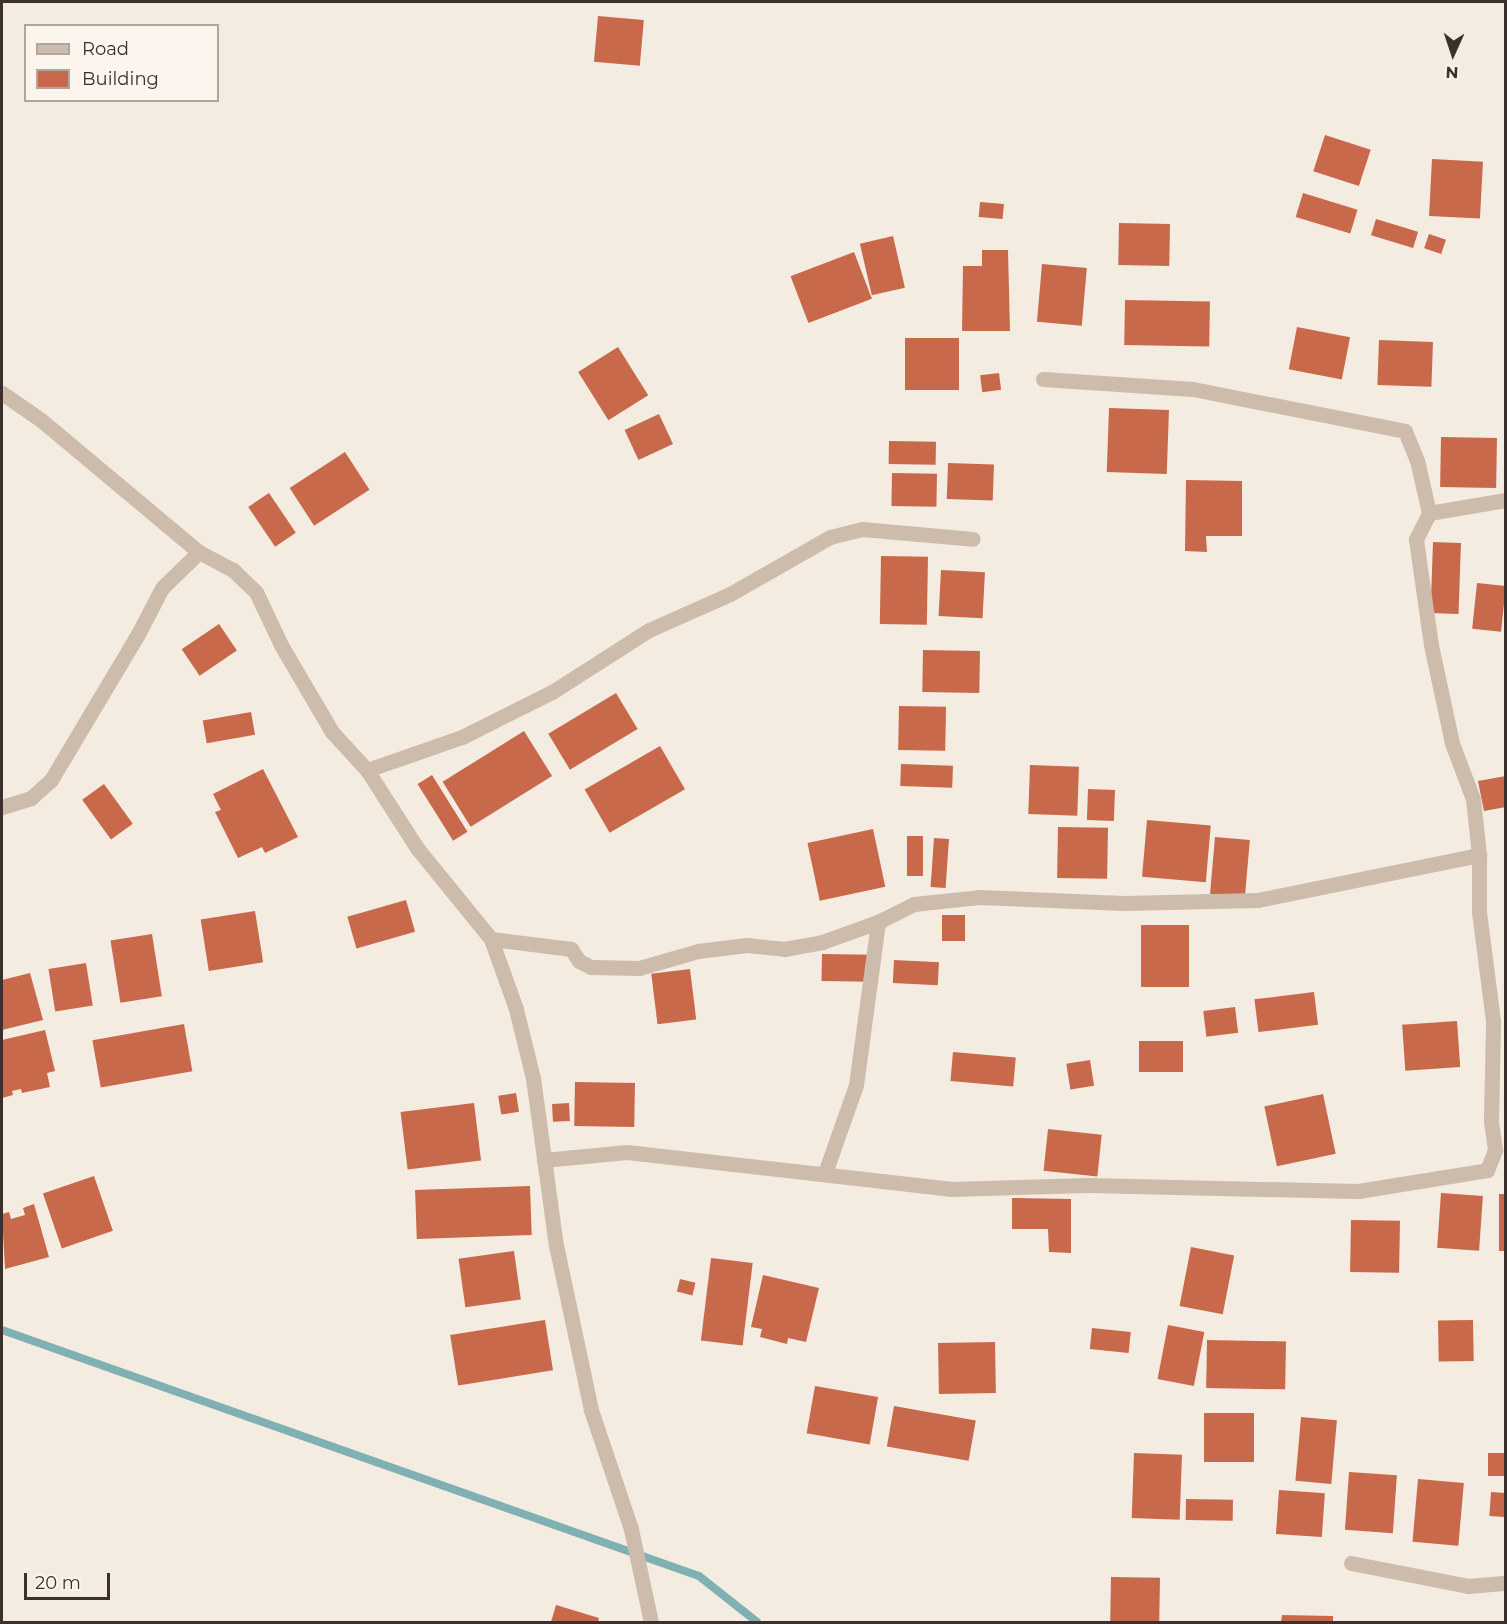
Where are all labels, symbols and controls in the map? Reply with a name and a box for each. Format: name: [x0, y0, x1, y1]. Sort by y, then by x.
legend: [24, 24, 219, 102]
north arrow: [1423, 24, 1483, 84]
text: Road: [82, 38, 129, 60]
text: N: [1445, 63, 1459, 82]
text: Building: [82, 68, 159, 90]
scale bar: [27, 1561, 112, 1599]
text: 20 m: [35, 1572, 81, 1594]

